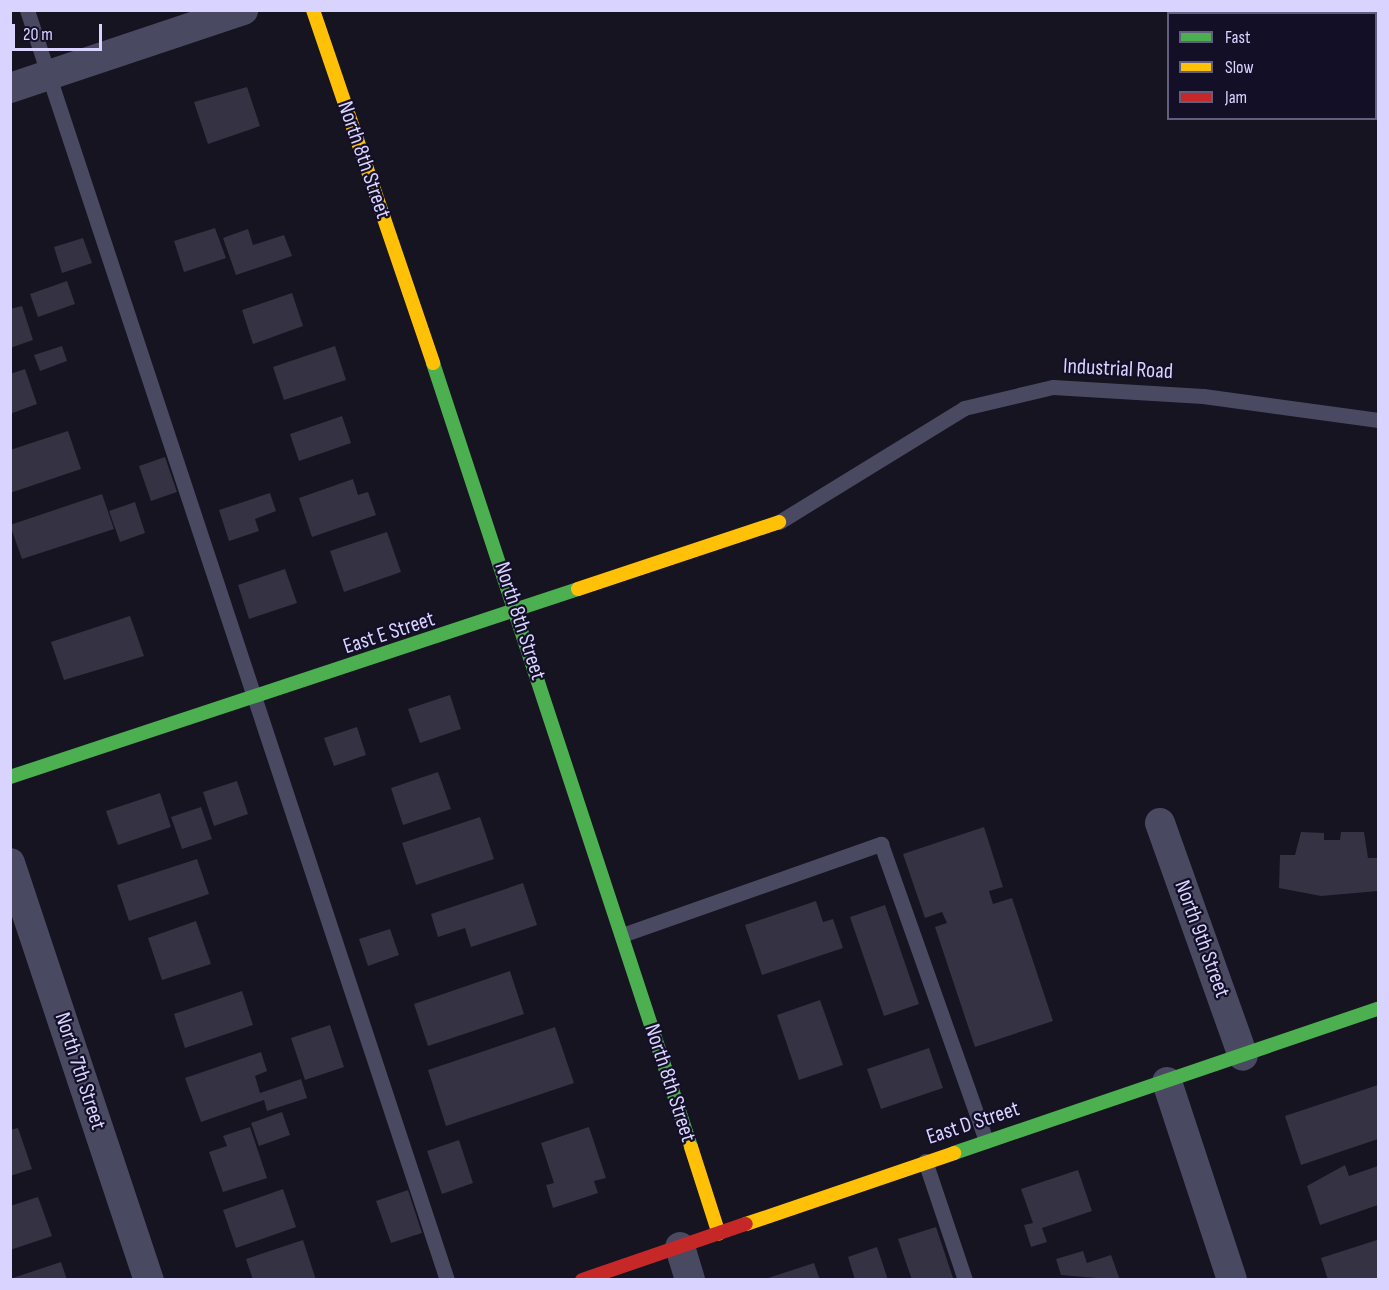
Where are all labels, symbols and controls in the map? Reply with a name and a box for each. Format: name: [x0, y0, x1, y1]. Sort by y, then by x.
scale bar: [15, 12, 105, 50]
legend: [1167, 12, 1377, 120]
text: 20 m: [23, 24, 53, 45]
text: Fast: [1225, 27, 1250, 48]
text: Slow: [1225, 57, 1254, 78]
text: Jam: [1225, 87, 1247, 108]
street label: North 8th Street: [332, 98, 396, 222]
street label: Industrial Road: [1062, 353, 1174, 385]
street label: North 8th Street: [489, 559, 551, 683]
street label: East E Street: [340, 606, 438, 660]
street label: North 9th Street: [1169, 877, 1235, 1001]
street label: North 7th Street: [49, 1009, 111, 1133]
street label: North 8th Street: [639, 1021, 701, 1145]
street label: East D Street: [923, 1096, 1023, 1150]

